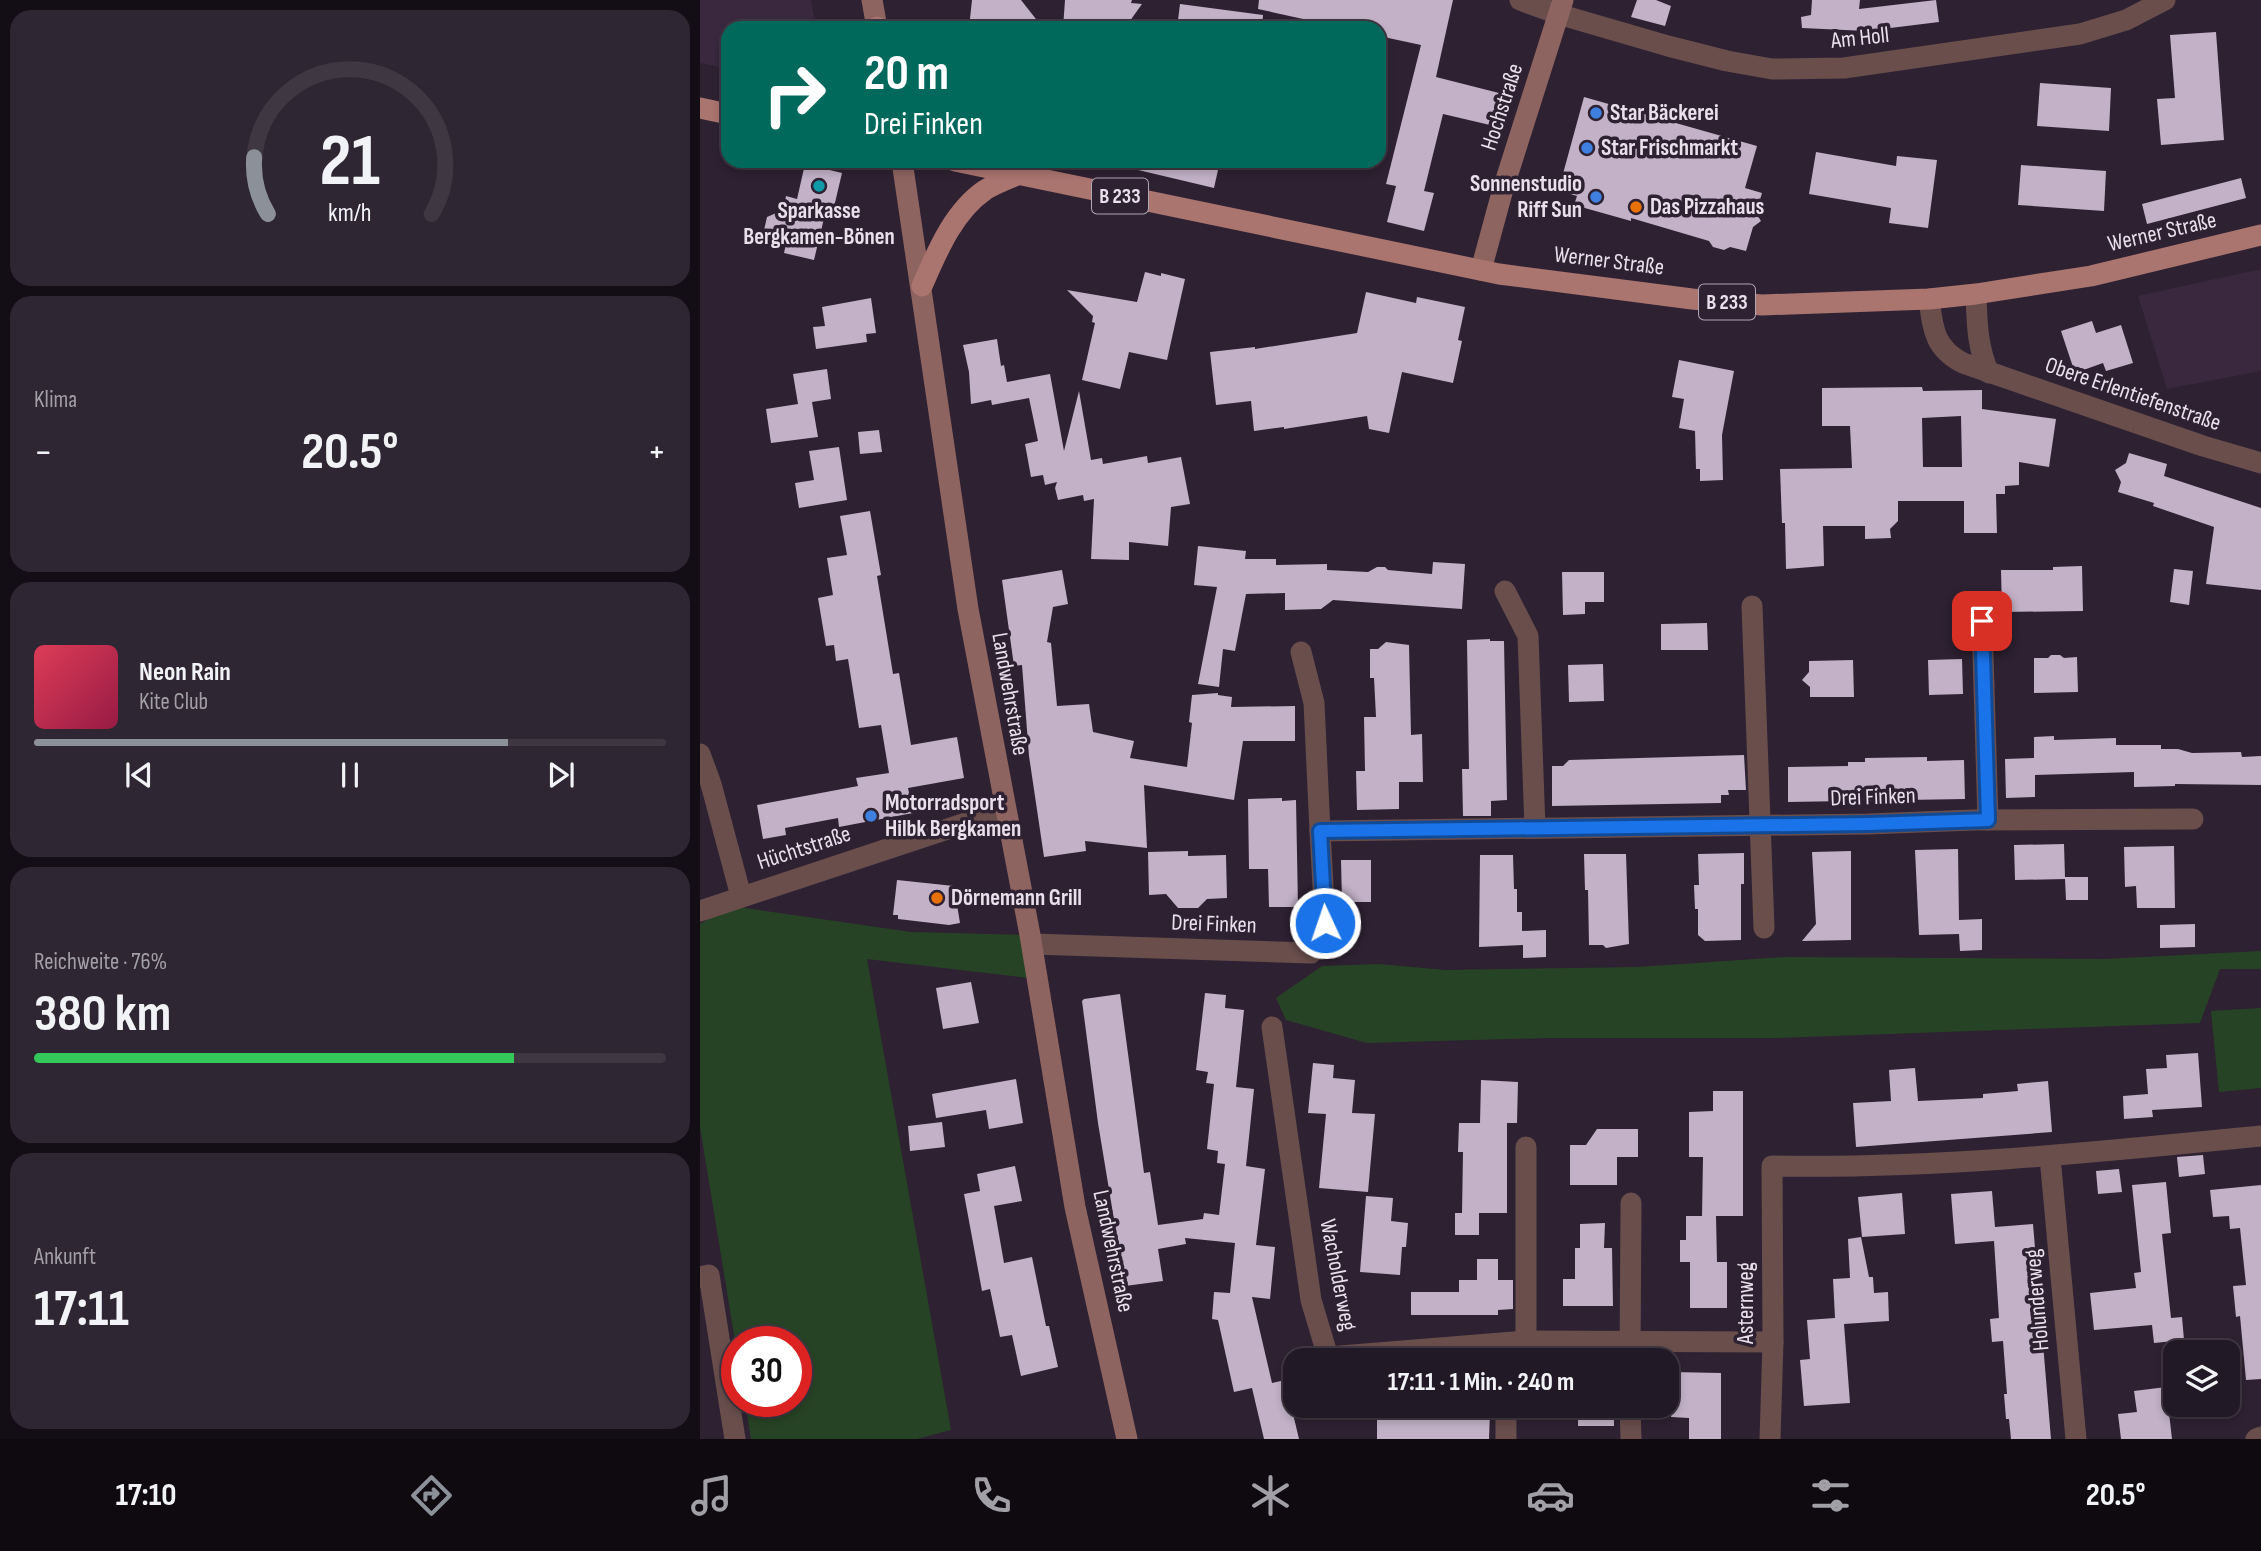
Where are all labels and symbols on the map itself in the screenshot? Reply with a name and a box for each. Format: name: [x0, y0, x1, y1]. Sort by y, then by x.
street label: Am Holl: [1828, 21, 1891, 55]
street label: Hochstraße: [1475, 60, 1529, 154]
place label: Star Bäckerei: [1610, 99, 1719, 127]
marker: Star Bäckerei: [1588, 105, 1604, 121]
place label: Star Frischmarkt: [1601, 134, 1738, 162]
marker: Star Frischmarkt: [1579, 140, 1595, 156]
place label: Sonnenstudio Riff Sun: [1470, 170, 1582, 224]
marker: Sparkasse Bergkamen-Bönen: [811, 178, 827, 194]
road number: B 233: [1092, 178, 1148, 214]
marker: Sonnenstudio Riff Sun: [1588, 189, 1604, 205]
place label: Das Pizzahaus: [1650, 193, 1765, 221]
place label: Sparkasse Bergkamen-Bönen: [743, 197, 895, 251]
marker: Das Pizzahaus: [1628, 199, 1644, 215]
street label: Werner Straße: [2105, 206, 2219, 258]
street label: Werner Straße: [1552, 240, 1666, 282]
road number: B 233: [1699, 284, 1755, 320]
street label: Obere Erlentiefenstraße: [2041, 351, 2225, 437]
pin: [1952, 591, 2012, 651]
street label: Landwehrstraße: [985, 630, 1035, 758]
street label: Drei Finken: [1830, 782, 1916, 812]
place label: Motorradsport Hilbk Bergkamen: [885, 789, 1021, 843]
marker: Motorradsport Hilbk Bergkamen: [863, 808, 879, 824]
street label: Hüchtstraße: [754, 820, 854, 876]
place label: Dörnemann Grill: [951, 884, 1082, 912]
position arrow: [1288, 886, 1362, 960]
marker: Dörnemann Grill: [929, 890, 945, 906]
street label: Drei Finken: [1171, 909, 1257, 939]
street label: Landwehrstraße: [1086, 1187, 1140, 1315]
street label: Wacholderweg: [1313, 1217, 1363, 1333]
street label: Holunderweg: [2019, 1248, 2055, 1352]
street label: Asternweg: [1732, 1262, 1760, 1345]
speed limit sign: 30: [721, 1326, 812, 1417]

